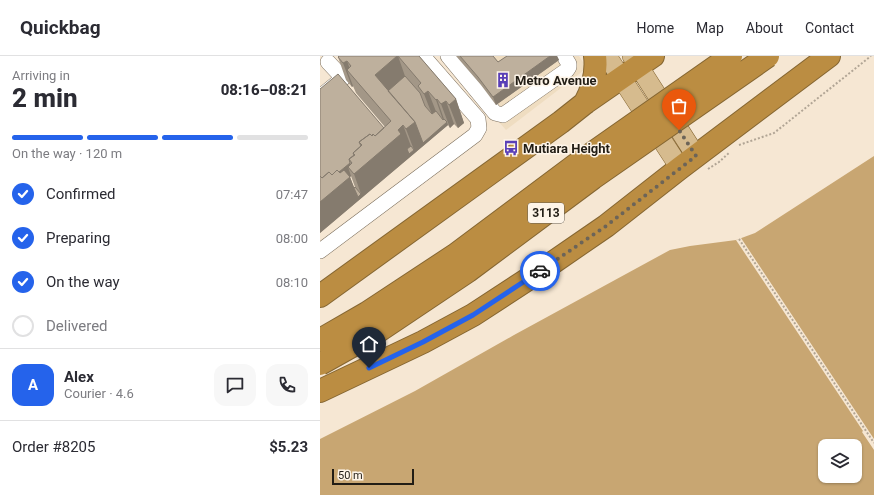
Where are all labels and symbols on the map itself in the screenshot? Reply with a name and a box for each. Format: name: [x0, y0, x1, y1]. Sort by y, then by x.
building icon: Metro Avenue: [494, 71, 512, 89]
place label: Metro Avenue: [515, 73, 596, 88]
pin: [662, 89, 696, 130]
bus stop icon: Mutiara Height: [502, 139, 520, 157]
place label: Mutiara Height: [523, 141, 611, 156]
road number: 3113: [528, 203, 564, 223]
courier: [520, 251, 560, 291]
pin: [352, 327, 386, 368]
scale bar: [332, 467, 414, 486]

